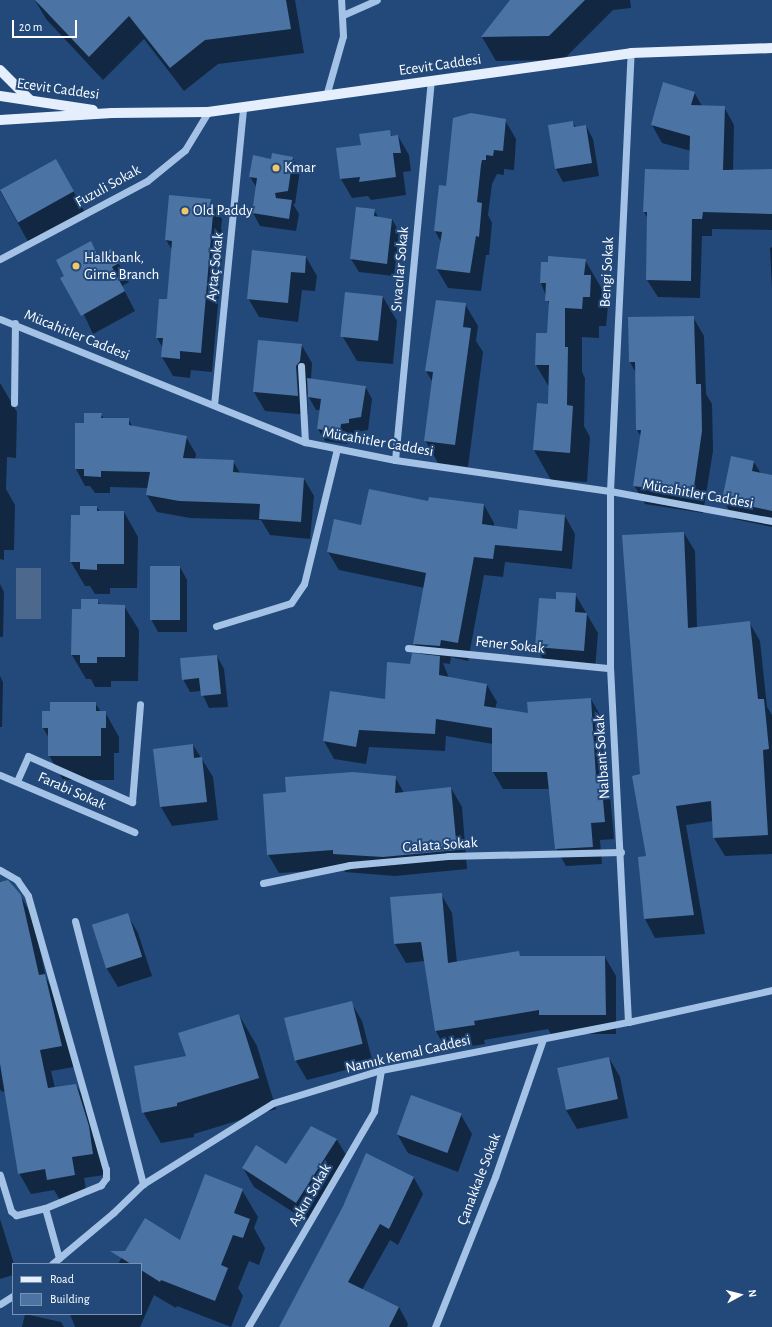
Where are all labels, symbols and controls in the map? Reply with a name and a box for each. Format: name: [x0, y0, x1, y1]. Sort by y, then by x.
scale bar: [14, 12, 79, 38]
text: 20 m: [19, 21, 42, 33]
street label: Ecevit Caddesi: [398, 50, 482, 80]
street label: Ecevit Caddesi: [16, 74, 100, 104]
place label: Kmar: [284, 159, 316, 177]
street label: Fuzuli Sokak: [72, 161, 144, 211]
marker: Kmar: [271, 163, 281, 173]
place label: Old Paddy: [193, 202, 253, 220]
marker: Old Paddy: [180, 206, 190, 216]
street label: Sıvacılar Sokak: [387, 226, 413, 312]
street label: Aytaç Sokak: [202, 232, 228, 302]
street label: Bengi Sokak: [596, 236, 618, 308]
place label: Halkbank, Girne Branch: [84, 248, 159, 283]
marker: Halkbank, Girne Branch: [71, 261, 81, 271]
street label: Mücahitler Caddesi: [22, 306, 132, 364]
street label: Mücahitler Caddesi: [321, 423, 435, 461]
street label: Mücahitler Caddesi: [641, 475, 755, 513]
street label: Fener Sokak: [475, 632, 545, 658]
street label: Nalbant Sokak: [590, 714, 614, 800]
street label: Farabi Sokak: [35, 768, 109, 814]
street label: Galata Sokak: [402, 833, 478, 857]
street label: Namık Kemal Caddesi: [344, 1031, 472, 1077]
street label: Çanakkale Sokak: [453, 1130, 505, 1228]
street label: Aşkın Sokak: [285, 1160, 335, 1230]
legend: [12, 1263, 142, 1315]
text: Road: [50, 1273, 74, 1285]
north arrow: [720, 1275, 760, 1315]
text: N: [746, 1289, 758, 1298]
text: Building: [50, 1293, 90, 1305]

